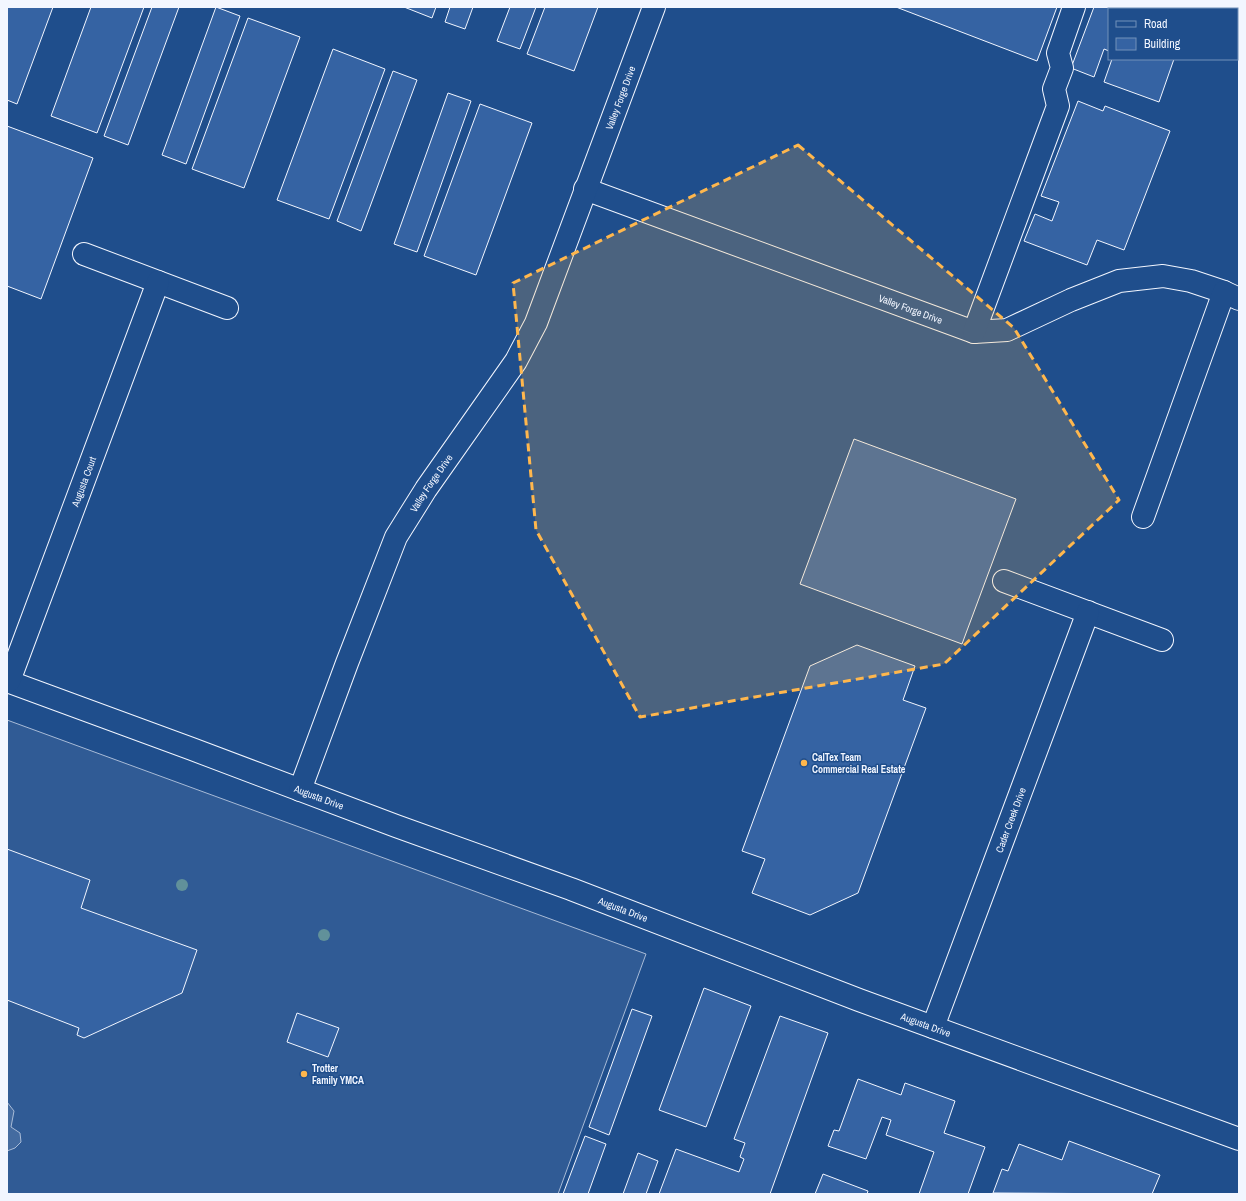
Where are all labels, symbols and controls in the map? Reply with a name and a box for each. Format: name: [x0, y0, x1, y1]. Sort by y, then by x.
legend: [1108, 8, 1238, 60]
text: Road: [1144, 16, 1168, 32]
text: Building: [1144, 36, 1181, 52]
street label: Valley Forge Drive: [602, 64, 638, 131]
street label: Valley Forge Drive: [877, 291, 945, 327]
street label: Valley Forge Drive: [407, 451, 455, 514]
street label: Augusta Court: [68, 454, 99, 509]
place label: CalTex Team Commercial Real Estate: [812, 751, 906, 776]
marker: CalTex Team Commercial Real Estate: [799, 758, 809, 768]
street label: Augusta Drive: [292, 781, 346, 812]
street label: Cader Creek Drive: [992, 785, 1029, 854]
street label: Augusta Drive: [596, 893, 650, 925]
street label: Augusta Drive: [898, 1009, 953, 1040]
place label: Trotter Family YMCA: [312, 1062, 364, 1087]
marker: Trotter Family YMCA: [299, 1069, 309, 1079]

